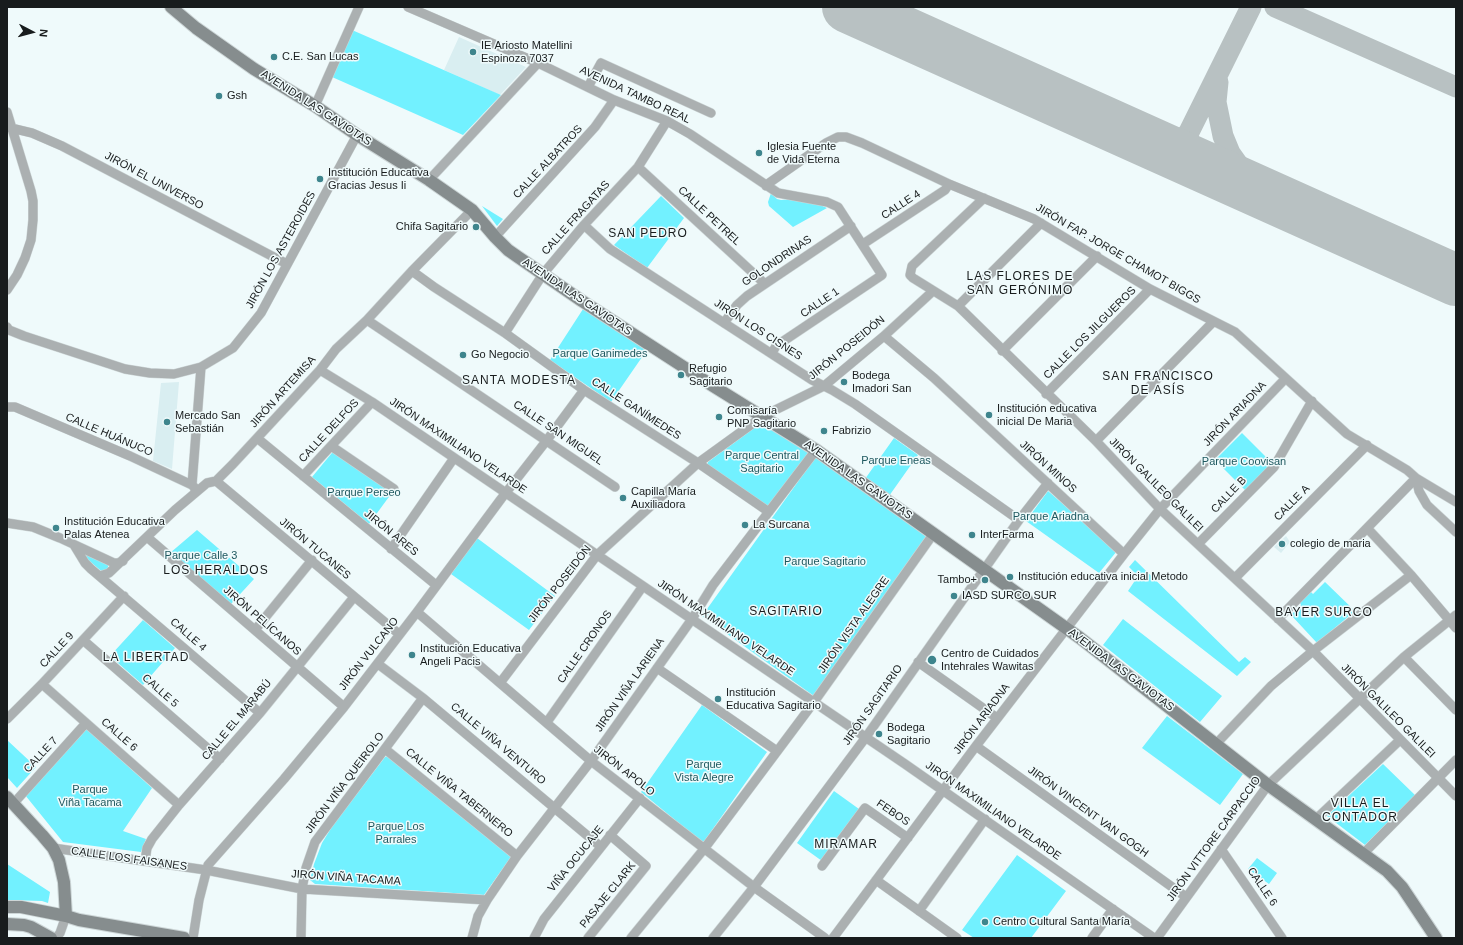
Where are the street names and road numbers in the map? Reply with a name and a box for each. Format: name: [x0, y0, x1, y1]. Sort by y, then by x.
street label: AVENIDA TAMBO REAL: [578, 64, 692, 126]
street label: AVENIDA LAS GAVIOTAS: [258, 67, 374, 149]
street label: CALLE ALBATROS: [511, 122, 585, 202]
street label: JIRÓN EL UNIVERSO: [102, 149, 206, 213]
street label: CALLE FRAGATAS: [539, 178, 613, 258]
street label: CALLE PETREL: [675, 184, 743, 248]
street label: CALLE 4: [879, 187, 923, 223]
street label: JIRÓN LOS ASTEROIDES: [243, 189, 319, 311]
street label: JIRÓN FAP. JORGE CHAMOT BIGGS: [1033, 201, 1203, 307]
street label: GOLONDRINAS: [740, 233, 814, 289]
street label: AVENIDA LAS GAVIOTAS: [520, 255, 634, 339]
street label: CALLE LOS JILGUEROS: [1041, 284, 1139, 382]
street label: CALLE 1: [798, 285, 842, 321]
street label: JIRÓN LOS CISNES: [712, 297, 804, 363]
street label: JIRÓN POSEIDÓN: [806, 313, 888, 383]
street label: JIRÓN ARTEMISA: [247, 353, 319, 431]
street label: CALLE GANÍMEDES: [589, 375, 683, 443]
street label: JIRÓN ARIADNA: [1201, 379, 1269, 449]
street label: JIRÓN MAXIMILIANO VELARDE: [387, 395, 529, 497]
street label: CALLE DELFOS: [296, 397, 362, 465]
street label: CALLE SAN MIGUEL: [510, 398, 606, 468]
street label: CALLE HUÁNUCO: [63, 411, 155, 459]
street label: JIRÓN GALILEO GALILEI: [1106, 435, 1206, 535]
street label: AVENIDA LAS GAVIOTAS: [801, 438, 915, 522]
street label: JIRÓN MINOS: [1017, 438, 1079, 496]
street label: CALLE B: [1209, 474, 1249, 516]
street label: CALLE A: [1271, 482, 1313, 524]
street label: JIRÓN ARES: [361, 507, 421, 559]
street label: JIRÓN TUCANES: [277, 515, 353, 583]
street label: JIRÓN POSEIDÓN: [526, 543, 594, 625]
street label: JIRÓN VISTA ALEGRE: [816, 574, 892, 676]
street label: JIRÓN MAXIMILIANO VELARDE: [655, 577, 797, 679]
street label: JIRÓN PELÍCANOS: [220, 584, 304, 658]
street label: CALLE CRONOS: [555, 608, 615, 686]
street label: JIRÓN VULCANO: [336, 615, 402, 693]
street label: CALLE 4: [167, 616, 209, 654]
street label: AVENIDA LAS GAVIOTAS: [1066, 626, 1176, 714]
street label: CALLE 9: [37, 629, 77, 671]
street label: JIRÓN VIÑA LARIENA: [593, 635, 667, 735]
street label: JIRÓN GALILEO GALILEI: [1338, 661, 1438, 761]
street label: JIRÓN SAGITARIO: [840, 662, 906, 748]
street label: CALLE 5: [139, 672, 181, 710]
street label: CALLE EL MARABÚ: [199, 677, 275, 763]
street label: JIRÓN ARIADNA: [951, 681, 1013, 757]
street label: CALLE VIÑA VENTURO: [448, 700, 548, 788]
street label: CALLE 6: [98, 716, 140, 754]
street label: JIRÓN VIÑA QUEIROLO: [303, 730, 387, 836]
street label: CALLE 7: [21, 734, 61, 776]
street label: JIRÓN APOLO: [591, 743, 657, 799]
street label: CALLE VIÑA TABERNERO: [403, 746, 515, 840]
street label: JIRÓN MAXIMILIANO VELARDE: [923, 759, 1063, 863]
street label: JIRÓN VINCENT VAN GOGH: [1025, 764, 1151, 860]
street label: JIRÓN VITTORE CARPACCIO: [1164, 774, 1264, 904]
street label: FEBOS: [874, 797, 912, 829]
street label: VIÑA OCUCAJE: [545, 823, 607, 895]
street label: CALLE LOS FAISANES: [70, 844, 188, 874]
street label: PASAJE CLARK: [577, 859, 639, 931]
street label: CALLE 6: [1244, 865, 1280, 909]
street label: JIRÓN VIÑA TACAMA: [291, 868, 401, 888]

